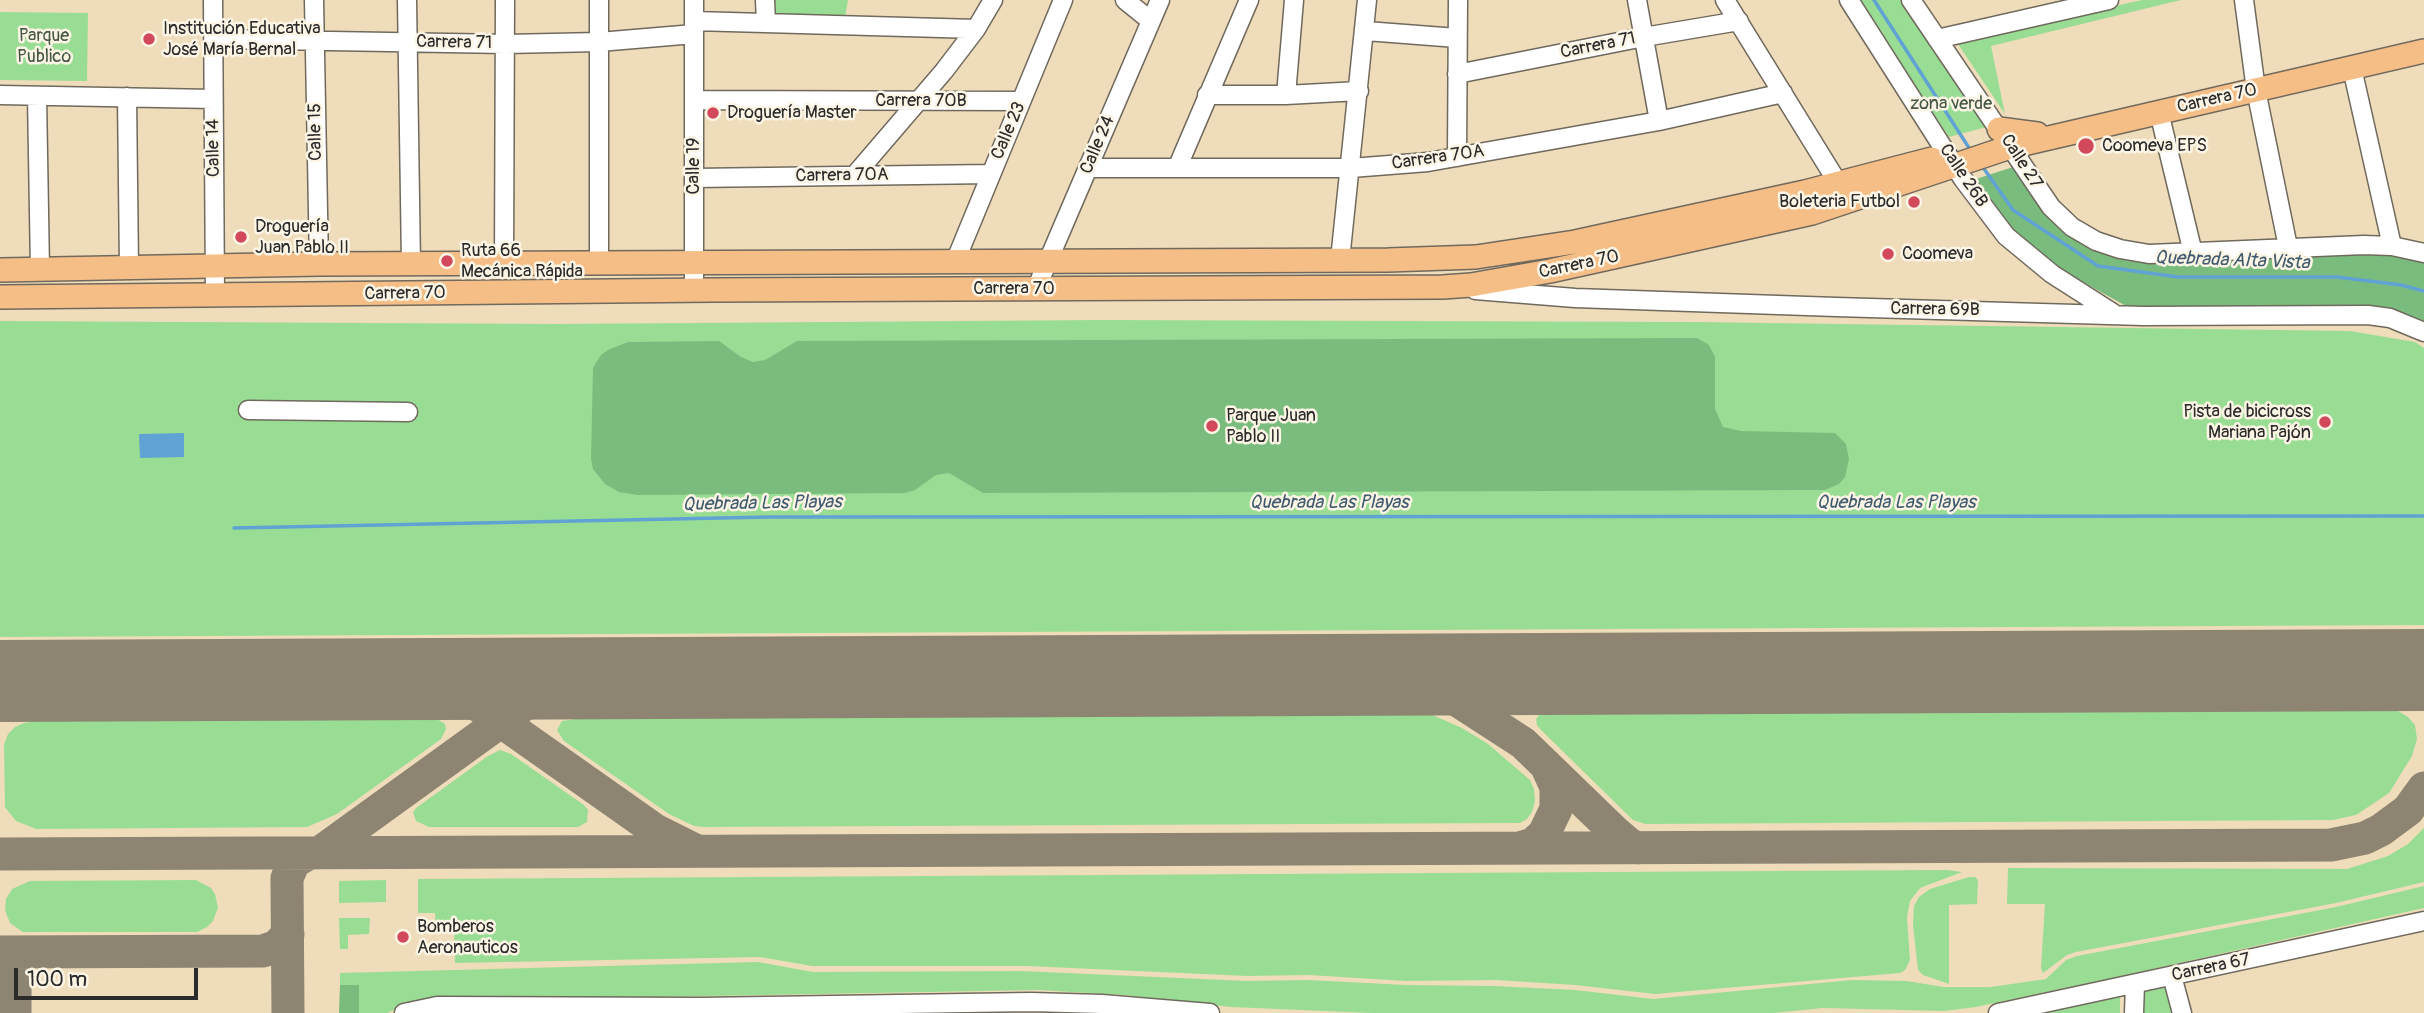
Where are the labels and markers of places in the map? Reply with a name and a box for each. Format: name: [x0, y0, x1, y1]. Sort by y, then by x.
place label: Institución Educativa José María Bernal: [163, 18, 321, 60]
marker: Institución Educativa José María Bernal: [141, 31, 157, 47]
place label: Droguería Master: [727, 102, 857, 124]
marker: Droguería Master: [705, 105, 721, 121]
place label: Coomeva EPS: [2102, 135, 2207, 157]
marker: Coomeva EPS: [2076, 136, 2096, 156]
place label: Boleteria Futbol: [1779, 191, 1900, 213]
marker: Boleteria Futbol: [1906, 194, 1922, 210]
place label: Droguería Juan Pablo II: [255, 216, 349, 258]
marker: Droguería Juan Pablo II: [233, 229, 249, 245]
place label: Ruta 66 Mecánica Rápida: [461, 240, 583, 282]
place label: Coomeva: [1902, 243, 1973, 265]
marker: Coomeva: [1880, 246, 1896, 262]
marker: Ruta 66 Mecánica Rápida: [439, 253, 455, 269]
place label: Pista de bicicross Mariana Pajón: [2183, 401, 2311, 444]
place label: Parque Juan Pablo II: [1226, 405, 1316, 448]
marker: Pista de bicicross Mariana Pajón: [2317, 414, 2333, 430]
marker: Parque Juan Pablo II: [1204, 418, 1220, 434]
place label: Bomberos Aeronauticos: [417, 916, 518, 958]
marker: Bomberos Aeronauticos: [395, 929, 411, 945]

